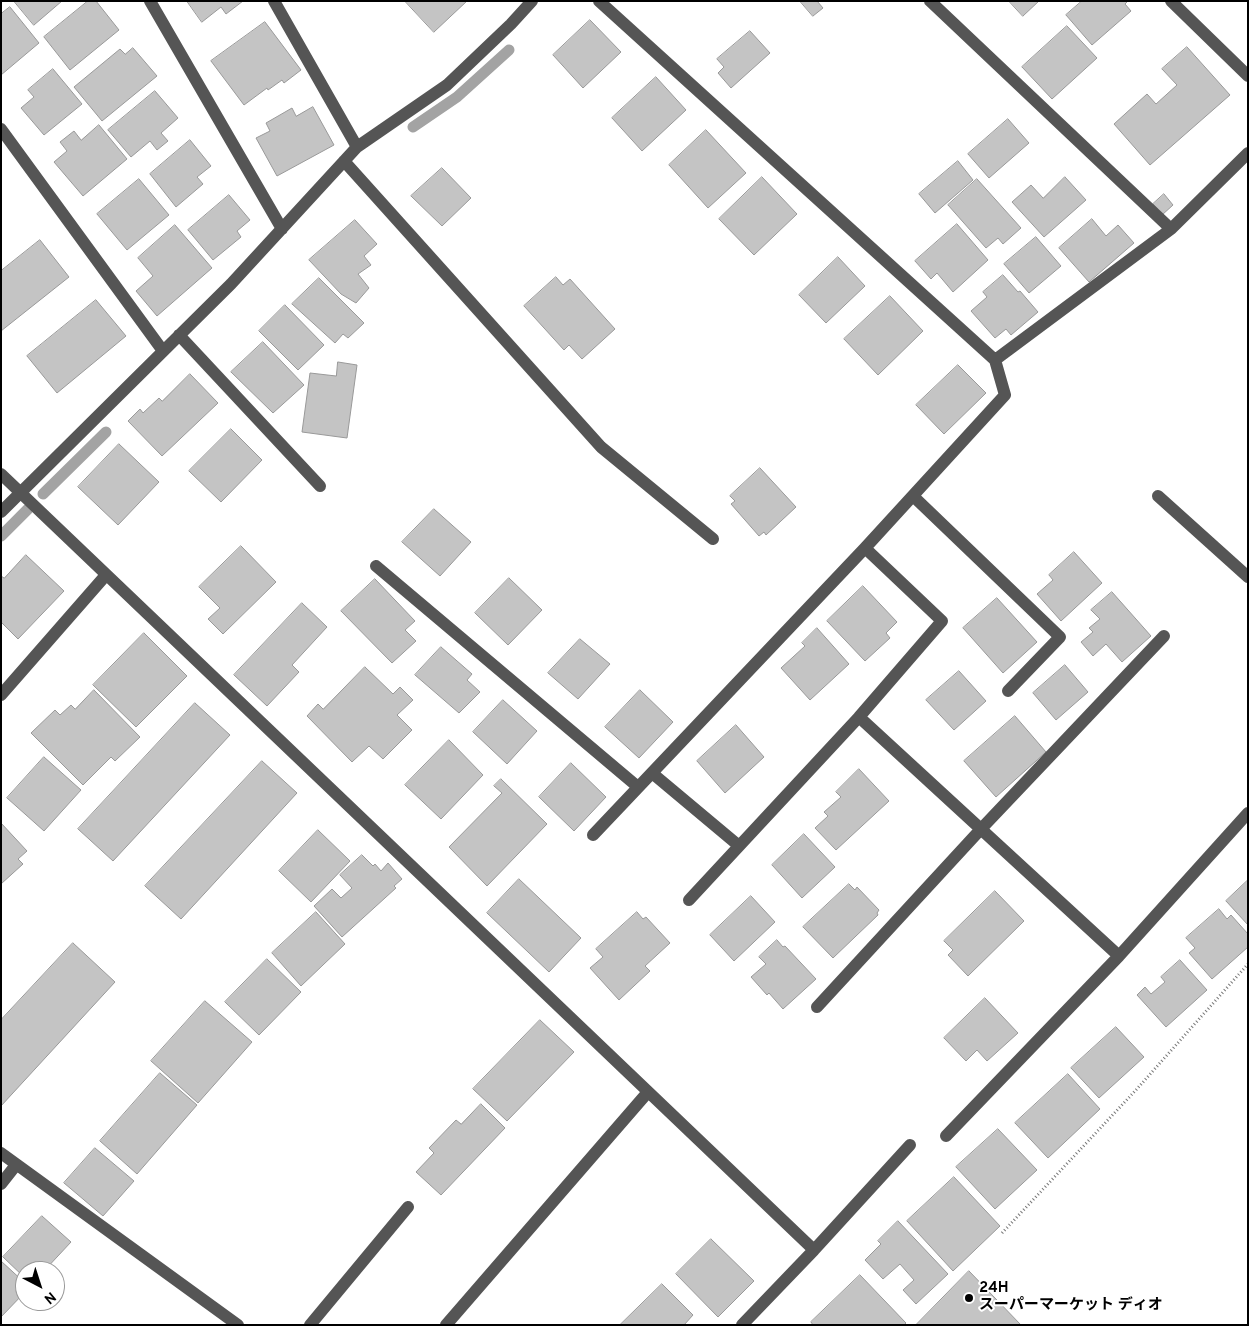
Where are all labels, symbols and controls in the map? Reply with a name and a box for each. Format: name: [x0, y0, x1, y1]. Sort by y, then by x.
north arrow: [15, 1261, 65, 1311]
place label: 24H スーパーマーケット ディオ: [979, 1280, 1163, 1315]
text: N: [40, 1287, 59, 1307]
marker: 24H スーパーマーケット ディオ: [963, 1292, 975, 1304]

